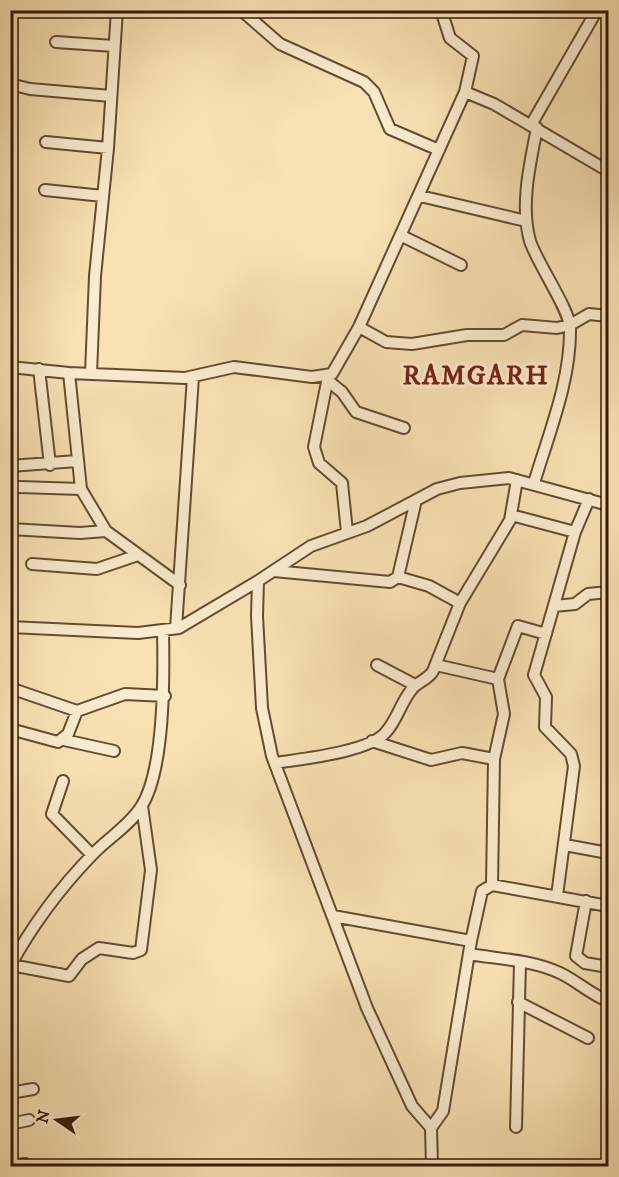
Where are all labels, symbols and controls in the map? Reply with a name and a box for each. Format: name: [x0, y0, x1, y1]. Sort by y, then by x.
district label: RAMGARH: [403, 359, 549, 393]
north arrow: [27, 1090, 87, 1150]
text: N: [32, 1108, 55, 1125]

